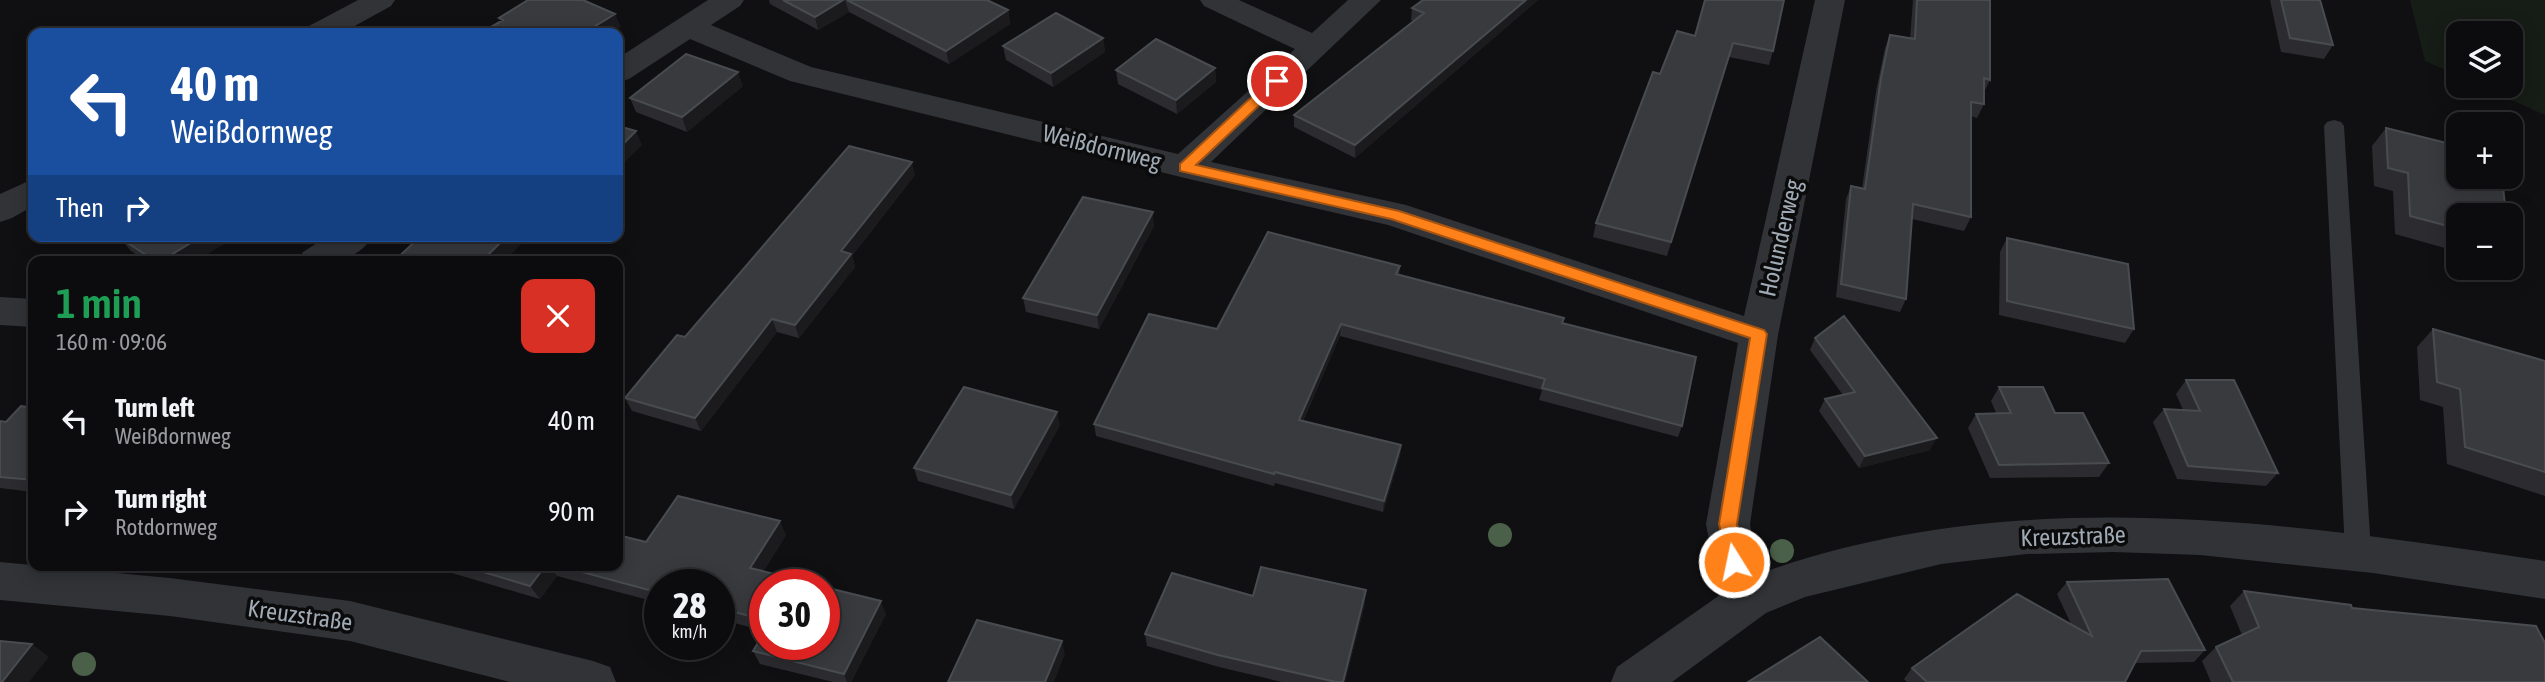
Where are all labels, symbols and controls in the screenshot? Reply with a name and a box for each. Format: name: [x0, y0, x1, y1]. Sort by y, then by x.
map controls: [2446, 21, 2523, 280]
button: layers: [2446, 21, 2523, 98]
pin: [1247, 51, 1307, 111]
text: 40 m: [171, 55, 259, 111]
icon: left: [56, 56, 147, 147]
icon: arrive: [1258, 62, 1296, 100]
button: +: [2446, 112, 2523, 189]
text: Weißdornweg: [171, 113, 332, 150]
street label: Weißdornweg: [1040, 119, 1165, 175]
street label: Holunderweg: [1753, 176, 1807, 299]
icon: right: [118, 189, 156, 227]
text: Then: [56, 193, 104, 223]
button: −: [2446, 203, 2523, 280]
text: 1 min: [56, 279, 142, 327]
button: close: [521, 279, 595, 353]
text: 160 m · 09:06: [56, 329, 167, 355]
text: Turn left: [115, 393, 195, 423]
icon: left: [56, 402, 94, 440]
text: 40 m: [548, 406, 595, 436]
text: Weißdornweg: [115, 423, 231, 449]
text: Turn right: [115, 484, 206, 514]
icon: right: [56, 493, 94, 531]
text: 90 m: [548, 497, 595, 527]
text: Rotdornweg: [115, 514, 217, 540]
street label: Kreuzstraße: [2020, 521, 2126, 551]
position arrow: [1697, 525, 1771, 599]
speed limit sign: 30: [749, 569, 840, 660]
text: 28: [673, 585, 706, 625]
street label: Kreuzstraße: [246, 594, 354, 636]
text: km/h: [672, 621, 707, 642]

